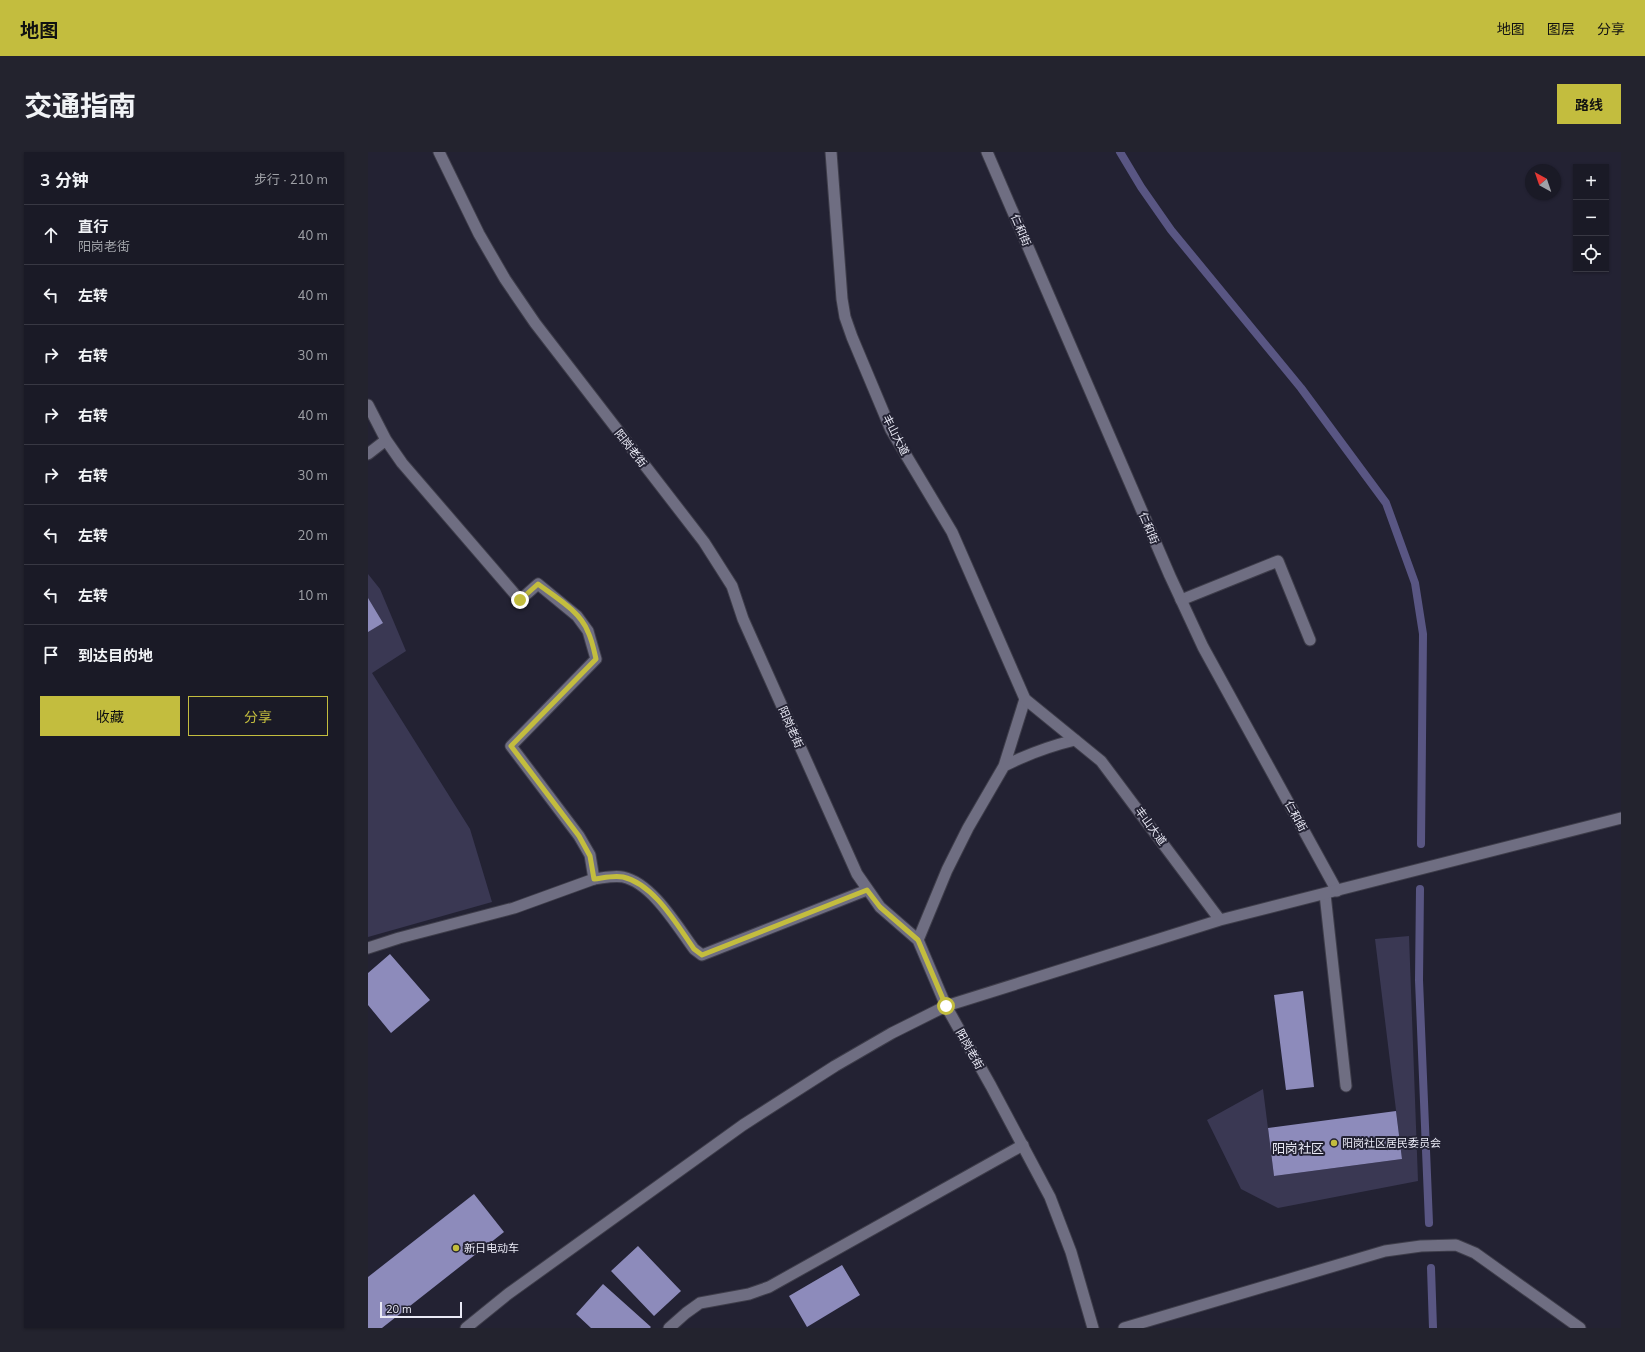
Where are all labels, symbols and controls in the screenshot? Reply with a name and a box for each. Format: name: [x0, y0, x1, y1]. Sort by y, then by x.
text: 地图: [20, 18, 58, 42]
text: 地图: [1497, 20, 1525, 38]
text: 图层: [1547, 20, 1575, 38]
text: 分享: [1597, 20, 1625, 38]
button: 路线: [1557, 84, 1621, 124]
text: 交通指南: [24, 88, 136, 123]
north arrow: [1525, 164, 1561, 200]
map controls: [1573, 164, 1609, 272]
button: +: [1573, 164, 1609, 200]
text: 3 分钟: [40, 169, 89, 190]
text: 步行 · 210 m: [254, 171, 328, 187]
button: −: [1573, 200, 1609, 236]
street label: 仁和街: [1008, 212, 1034, 248]
text: 直行: [78, 217, 108, 236]
icon: ahead: [40, 224, 62, 246]
text: 40 m: [298, 227, 328, 243]
button: locate: [1573, 236, 1609, 272]
text: 阳岗老街: [78, 238, 130, 254]
icon: left: [40, 284, 62, 306]
text: 左转: [78, 286, 108, 305]
text: 40 m: [298, 287, 328, 303]
icon: right: [40, 344, 62, 366]
text: 右转: [78, 346, 108, 365]
text: 30 m: [298, 347, 328, 363]
icon: right: [40, 404, 62, 426]
text: 右转: [78, 406, 108, 425]
text: 40 m: [298, 407, 328, 423]
street label: 丰山大道: [880, 412, 912, 458]
street label: 阳岗老街: [612, 426, 650, 470]
icon: right: [40, 464, 62, 486]
text: 右转: [78, 466, 108, 485]
text: 30 m: [298, 467, 328, 483]
street label: 仁和街: [1136, 510, 1162, 546]
icon: left: [40, 524, 62, 546]
text: 左转: [78, 526, 108, 545]
text: 20 m: [298, 527, 328, 543]
icon: left: [40, 584, 62, 606]
text: 左转: [78, 586, 108, 605]
text: 10 m: [298, 587, 328, 603]
route end: [511, 591, 529, 609]
icon: arrive: [40, 644, 62, 666]
text: 到达目的地: [78, 646, 153, 665]
button: 收藏: [40, 696, 180, 736]
button: 分享: [188, 696, 328, 736]
street label: 阳岗老街: [776, 704, 806, 750]
street label: 仁和街: [1282, 798, 1310, 834]
street label: 丰山大道: [1132, 804, 1170, 848]
route start: [937, 997, 955, 1015]
street label: 阳岗老街: [953, 1026, 987, 1072]
place label: 阳岗社区居民委员会: [1342, 1136, 1441, 1150]
marker: 阳岗社区居民委员会: [1329, 1138, 1339, 1148]
district label: 阳岗社区: [1272, 1140, 1324, 1156]
place label: 新日电动车: [464, 1241, 519, 1255]
marker: 新日电动车: [451, 1243, 461, 1253]
scale bar: [380, 1300, 462, 1319]
text: 20 m: [386, 1302, 412, 1316]

